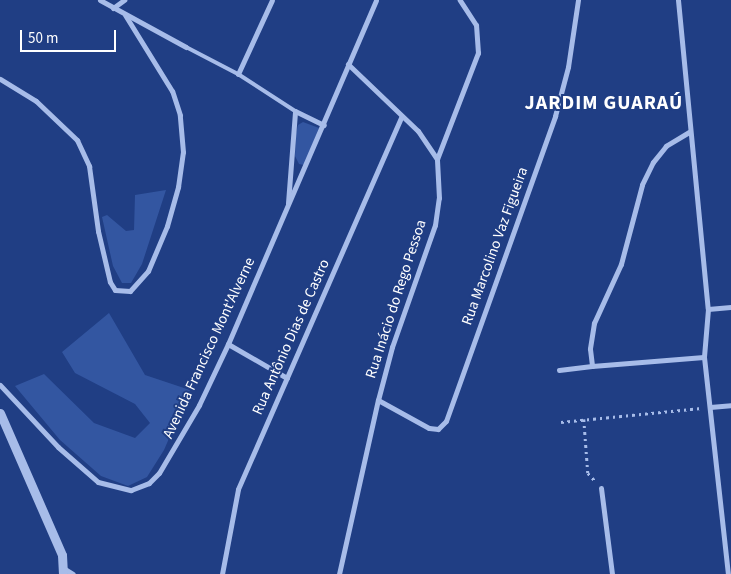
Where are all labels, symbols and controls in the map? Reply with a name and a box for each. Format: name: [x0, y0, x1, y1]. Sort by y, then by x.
scale bar: [22, 20, 119, 52]
text: 50 m: [28, 28, 58, 49]
district label: JARDIM GUARAÚ: [523, 91, 685, 115]
street label: Rua Marcolino Vaz Figueira: [458, 164, 532, 328]
street label: Rua Inácio do Rego Pessoa: [362, 217, 430, 381]
street label: Avenida Francisco Mont'Alverne: [159, 255, 259, 441]
street label: Rua Antônio Dias de Castro: [249, 256, 333, 418]

